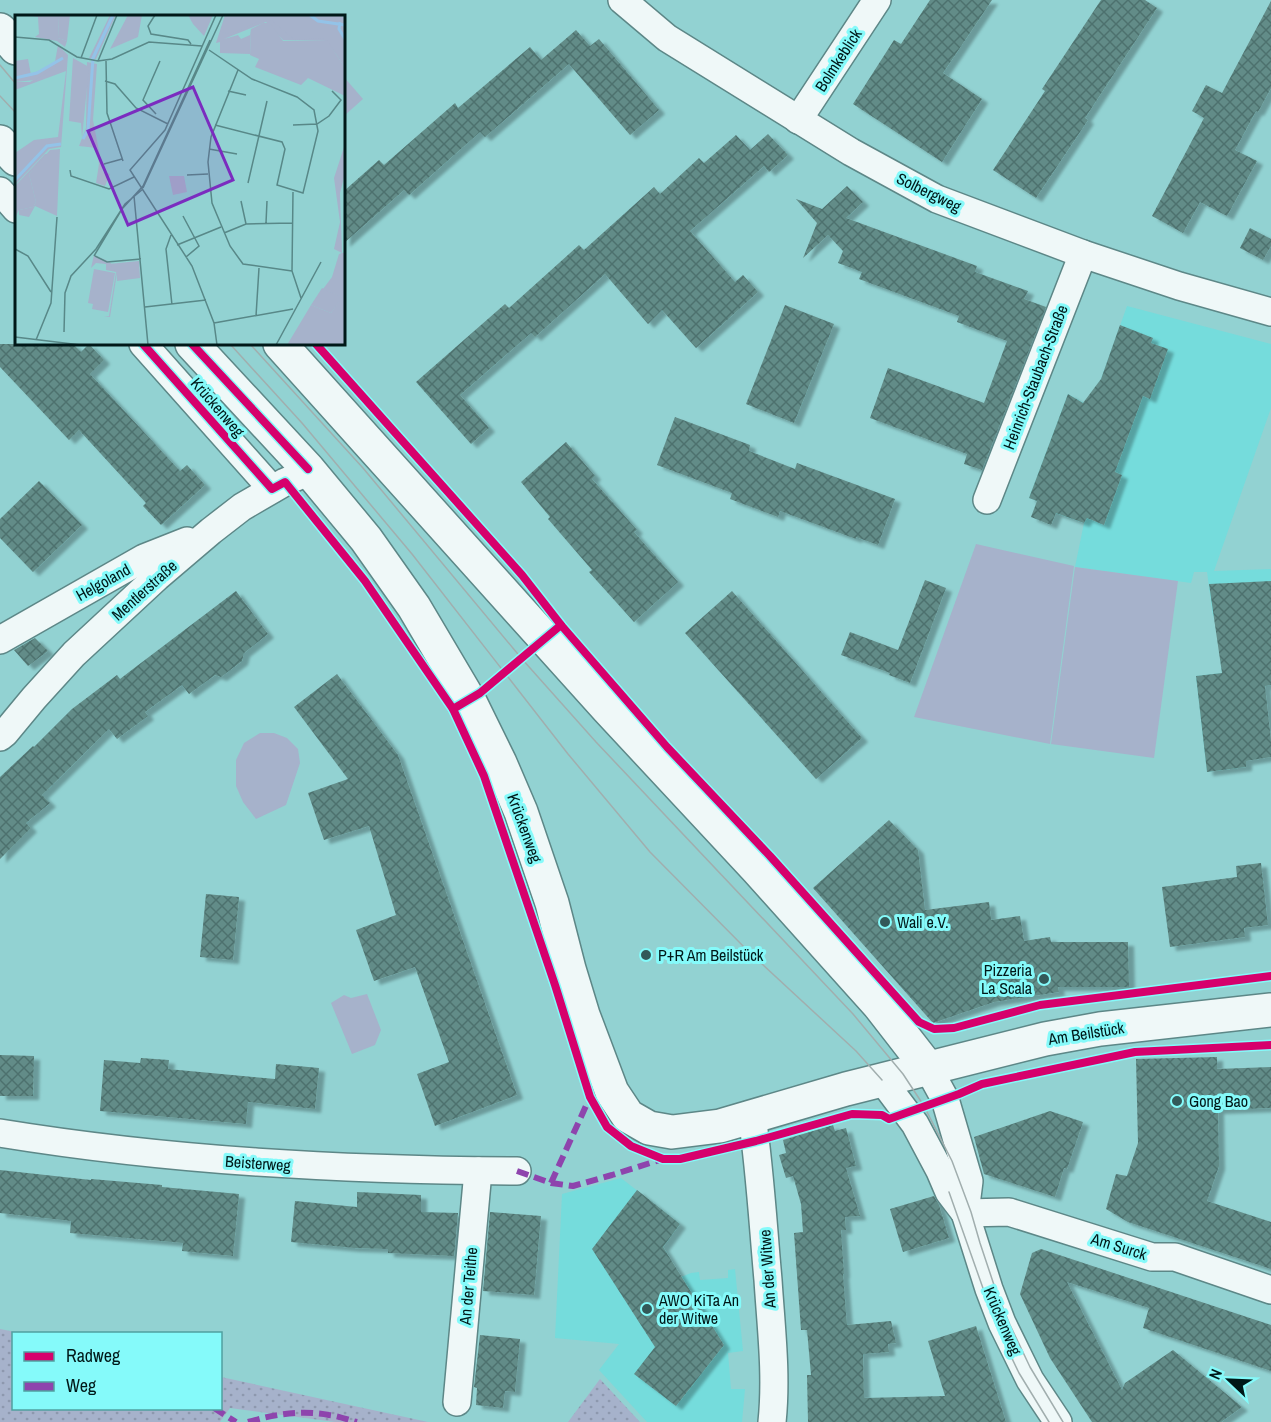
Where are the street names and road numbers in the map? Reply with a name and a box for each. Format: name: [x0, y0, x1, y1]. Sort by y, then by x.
street label: Bolmkeblick: [810, 24, 867, 96]
street label: Solbergweg: [893, 167, 966, 217]
street label: Heinrich-Staubach-Straße: [997, 302, 1073, 452]
street label: Krückenweg: [186, 373, 250, 442]
street label: Mentlerstraße: [107, 555, 181, 625]
street label: Helgoland: [72, 558, 134, 606]
street label: Krückenweg: [502, 790, 548, 866]
street label: Am Beilstück: [1045, 1016, 1126, 1050]
street label: Beisterweg: [224, 1150, 292, 1176]
street label: Am Surck: [1088, 1227, 1150, 1265]
street label: An der Witwe: [753, 1229, 781, 1310]
street label: An der Teithe: [454, 1246, 482, 1327]
street label: Krückenweg: [979, 1283, 1028, 1359]

